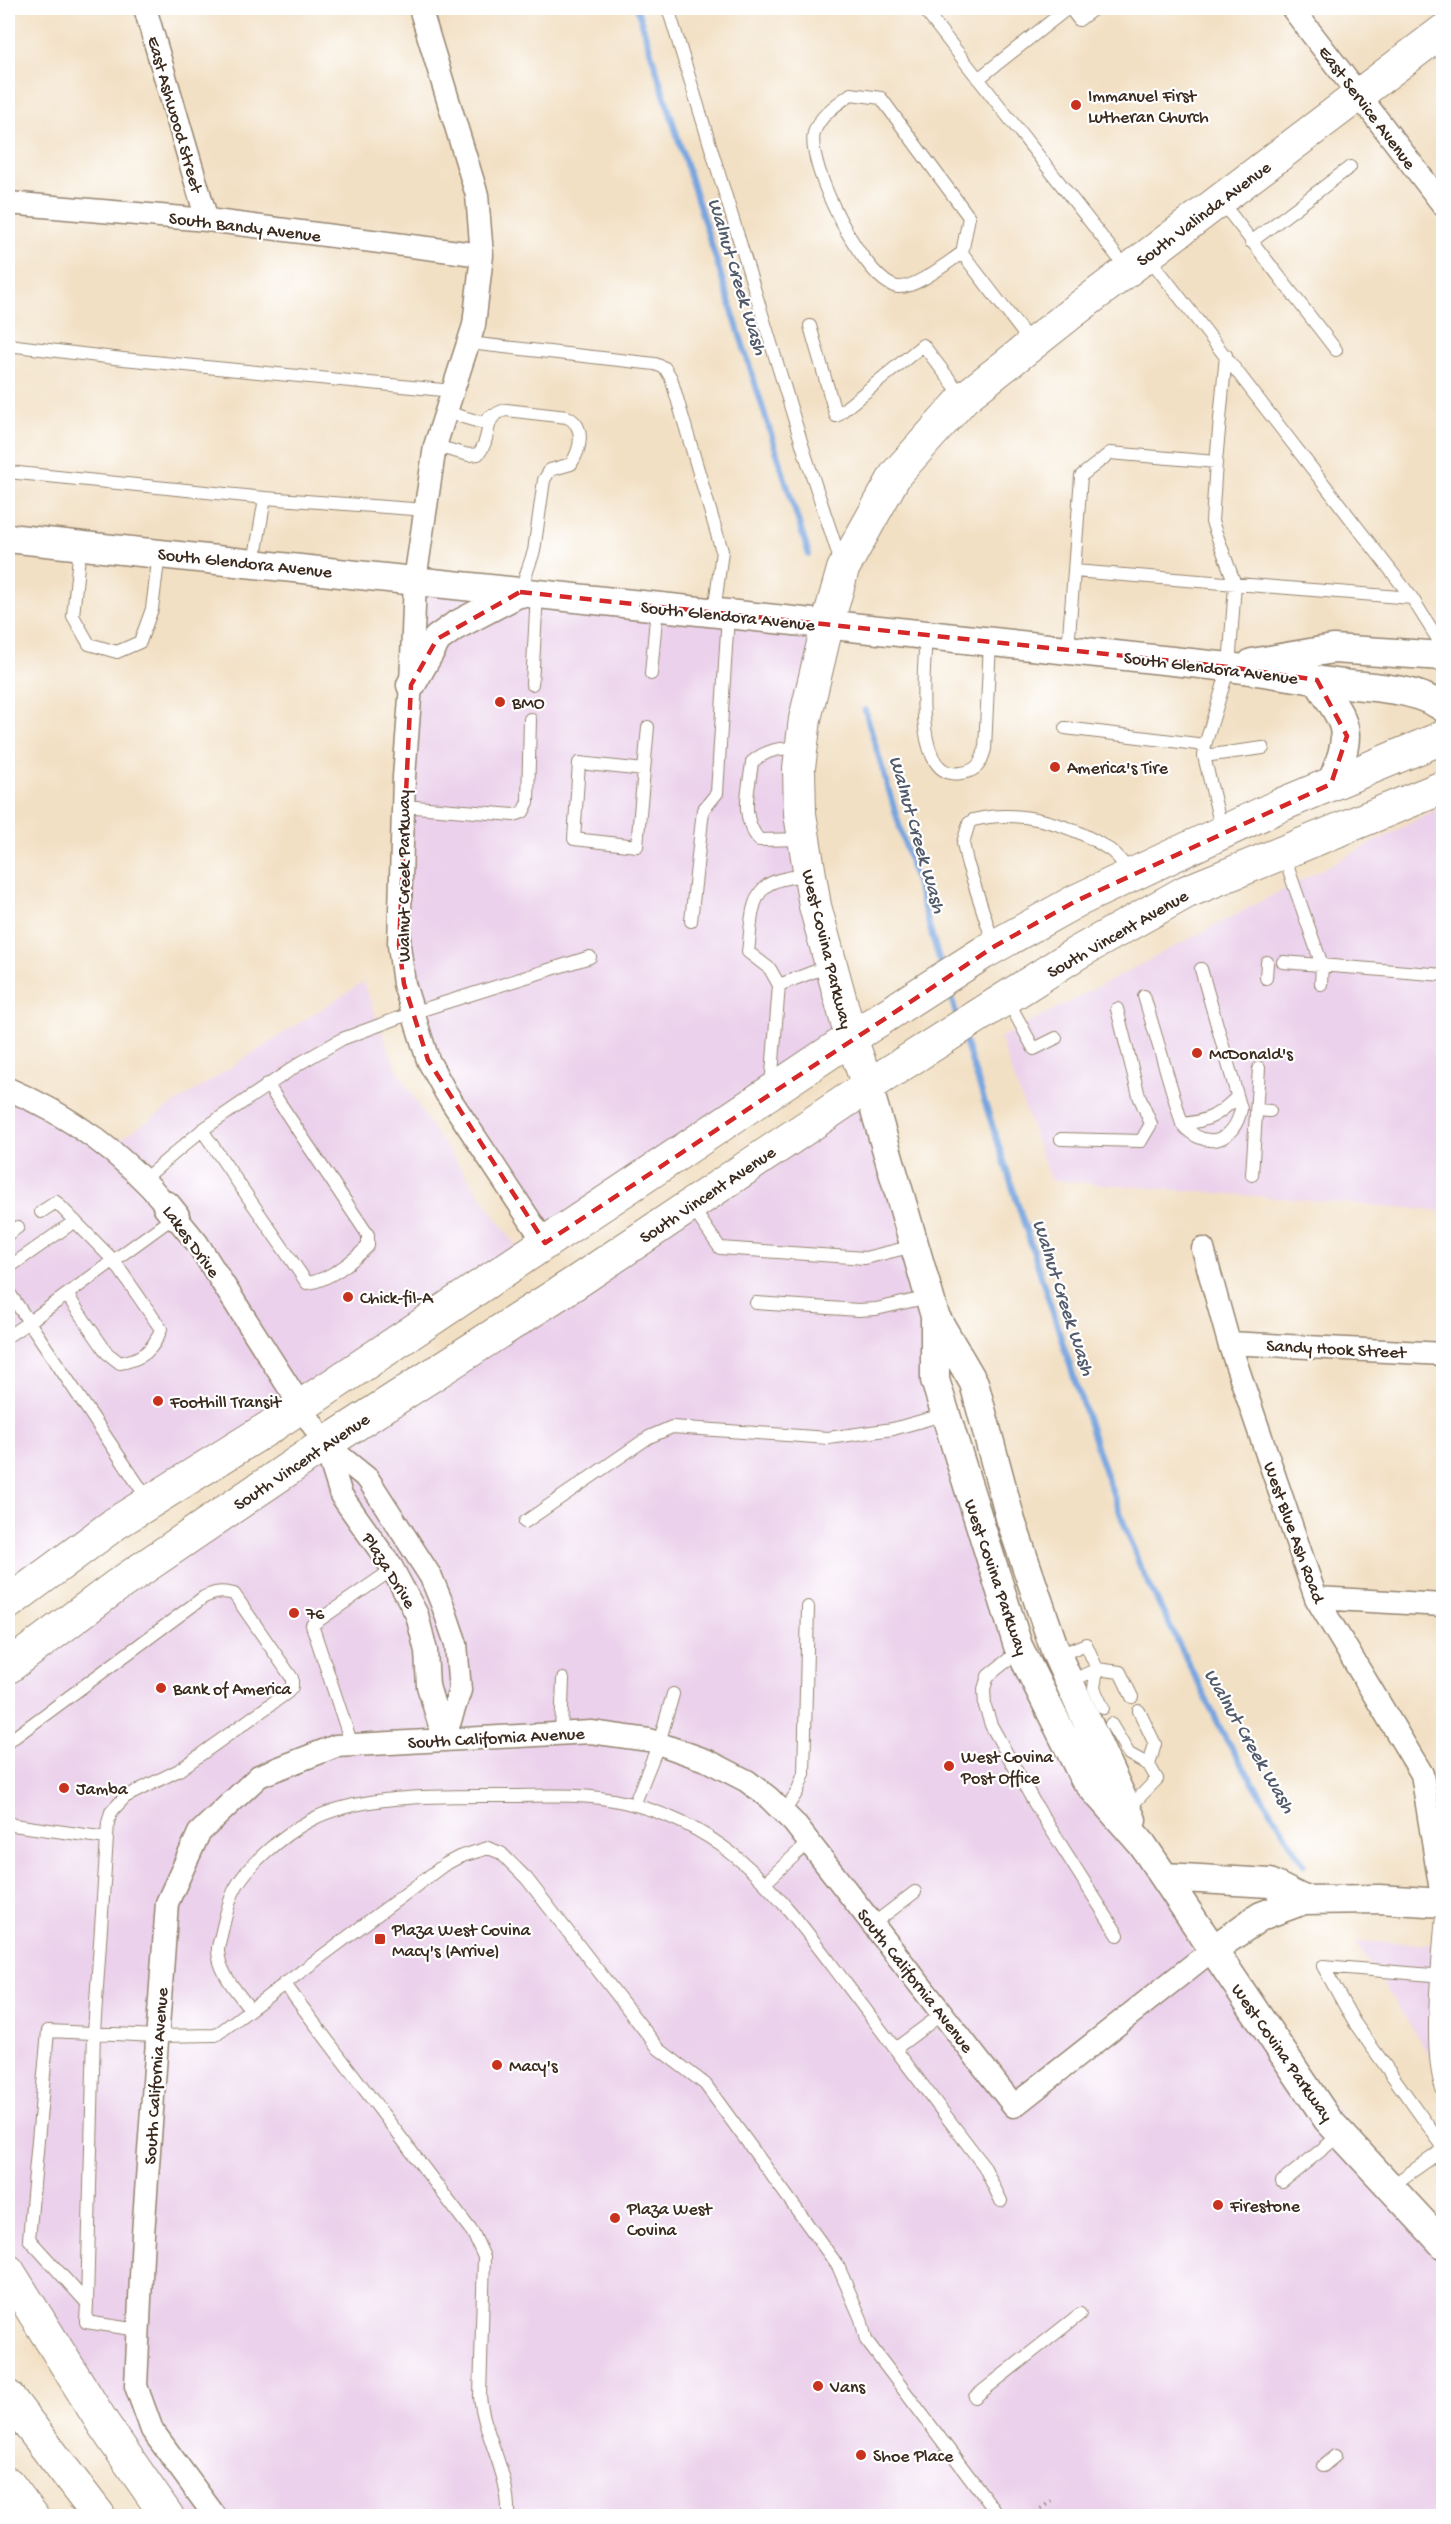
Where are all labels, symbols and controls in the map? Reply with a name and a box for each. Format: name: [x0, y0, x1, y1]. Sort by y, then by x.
street label: East Ashwood Street: [141, 34, 206, 197]
street label: East Service Avenue: [1313, 43, 1420, 175]
place label: Immanuel First Lutheran Church: [1088, 87, 1209, 129]
marker: Immanuel First Lutheran Church: [1069, 98, 1083, 112]
street label: South Valinda Avenue: [1133, 157, 1276, 272]
water label: Walnut Creek Wash: [701, 196, 771, 358]
street label: South Bandy Avenue: [168, 209, 323, 248]
street label: South Glendora Avenue: [157, 545, 334, 584]
street label: South Glendora Avenue: [640, 598, 817, 637]
street label: South Glendora Avenue: [1122, 648, 1300, 691]
place label: BMO: [511, 694, 545, 715]
marker: BMO: [493, 695, 507, 709]
water label: Walnut Creek Wash: [882, 754, 949, 917]
place label: America's Tire: [1067, 759, 1169, 780]
marker: America's Tire: [1048, 760, 1062, 774]
street label: Walnut Creek Parkway: [395, 790, 416, 962]
street label: West Covina Parkway: [796, 868, 856, 1032]
street label: South Vincent Avenue: [1044, 886, 1193, 984]
place label: McDonald's: [1209, 1045, 1294, 1066]
marker: McDonald's: [1190, 1046, 1204, 1060]
street label: South Vincent Avenue: [636, 1142, 781, 1249]
street label: Lakes Drive: [157, 1202, 224, 1283]
water label: Walnut Creek Wash: [1026, 1217, 1098, 1379]
place label: Chick-fil-A: [360, 1289, 434, 1310]
marker: Chick-fil-A: [341, 1290, 355, 1304]
street label: Sandy Hook Street: [1266, 1336, 1408, 1365]
place label: Foothill Transit: [169, 1393, 282, 1414]
marker: Foothill Transit: [151, 1394, 165, 1408]
street label: South Vincent Avenue: [230, 1409, 375, 1516]
street label: West Blue Ash Road: [1257, 1459, 1328, 1608]
street label: West Covina Parkway: [958, 1497, 1031, 1659]
street label: Plaza Drive: [356, 1529, 420, 1614]
place label: 76: [305, 1605, 325, 1626]
marker: 76: [287, 1606, 301, 1620]
water label: Walnut Creek Wash: [1197, 1666, 1299, 1818]
place label: Bank of America: [172, 1680, 292, 1701]
marker: Bank of America: [154, 1681, 168, 1695]
street label: South California Avenue: [407, 1724, 586, 1755]
place label: West Covina Post Office: [960, 1748, 1054, 1790]
marker: West Covina Post Office: [942, 1759, 956, 1773]
place label: Jamba: [76, 1780, 129, 1801]
marker: Jamba: [57, 1781, 71, 1795]
street label: South California Avenue: [851, 1905, 977, 2058]
place label: Plaza West Covina Macy's (Arrive): [391, 1921, 531, 1963]
marker: Plaza West Covina Macy's (Arrive): [373, 1932, 387, 1946]
street label: West Covina Parkway: [1225, 1980, 1337, 2127]
street label: South California Avenue: [141, 1986, 174, 2165]
place label: Macy's: [509, 2057, 559, 2078]
marker: Macy's: [490, 2058, 504, 2072]
place label: Firestone: [1229, 2197, 1301, 2218]
marker: Firestone: [1211, 2198, 1225, 2212]
place label: Plaza West Covina: [626, 2200, 713, 2242]
marker: Plaza West Covina: [608, 2211, 622, 2225]
place label: Vans: [829, 2378, 867, 2399]
marker: Vans: [811, 2379, 825, 2393]
place label: Shoe Place: [873, 2447, 954, 2468]
marker: Shoe Place: [854, 2448, 868, 2462]

